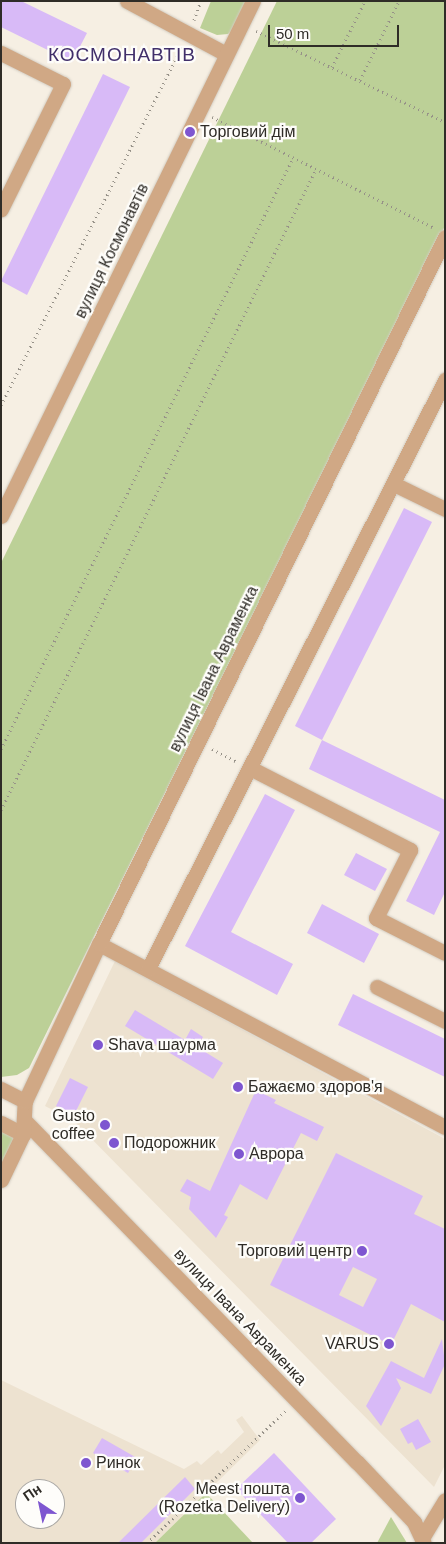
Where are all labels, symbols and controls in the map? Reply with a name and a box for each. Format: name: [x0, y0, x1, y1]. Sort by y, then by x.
scale bar: [271, 15, 402, 47]
text: 50 m: [276, 25, 309, 42]
district label: КОСМОНАВТІВ: [47, 44, 197, 66]
place label: Торговий дім: [200, 122, 295, 142]
marker: Торговий дім: [184, 126, 196, 138]
street label: вулиця Космонавтів: [71, 180, 153, 322]
street label: вулиця Івана Авраменка: [165, 583, 263, 755]
place label: Shava шаурма: [108, 1035, 216, 1055]
marker: Shava шаурма: [92, 1039, 104, 1051]
place label: Бажаємо здоров'я: [248, 1077, 383, 1097]
marker: Бажаємо здоров'я: [232, 1081, 244, 1093]
place label: Gusto coffee: [52, 1106, 95, 1144]
marker: Gusto coffee: [99, 1119, 111, 1131]
place label: Подорожник: [124, 1133, 215, 1153]
marker: Подорожник: [108, 1137, 120, 1149]
place label: Аврора: [249, 1144, 304, 1164]
marker: Аврора: [233, 1148, 245, 1160]
place label: Торговий центр: [238, 1241, 352, 1261]
street label: вулиця Івана Авраменка: [170, 1245, 310, 1389]
marker: Торговий центр: [356, 1245, 368, 1257]
place label: VARUS: [325, 1334, 379, 1354]
marker: VARUS: [383, 1338, 395, 1350]
place label: Ринок: [96, 1453, 140, 1473]
marker: Ринок: [80, 1457, 92, 1469]
north arrow: [15, 1479, 65, 1529]
place label: Meest пошта (Rozetka Delivery): [158, 1479, 290, 1517]
text: Пн: [20, 1481, 44, 1504]
marker: Meest пошта (Rozetka Delivery): [294, 1492, 306, 1504]

